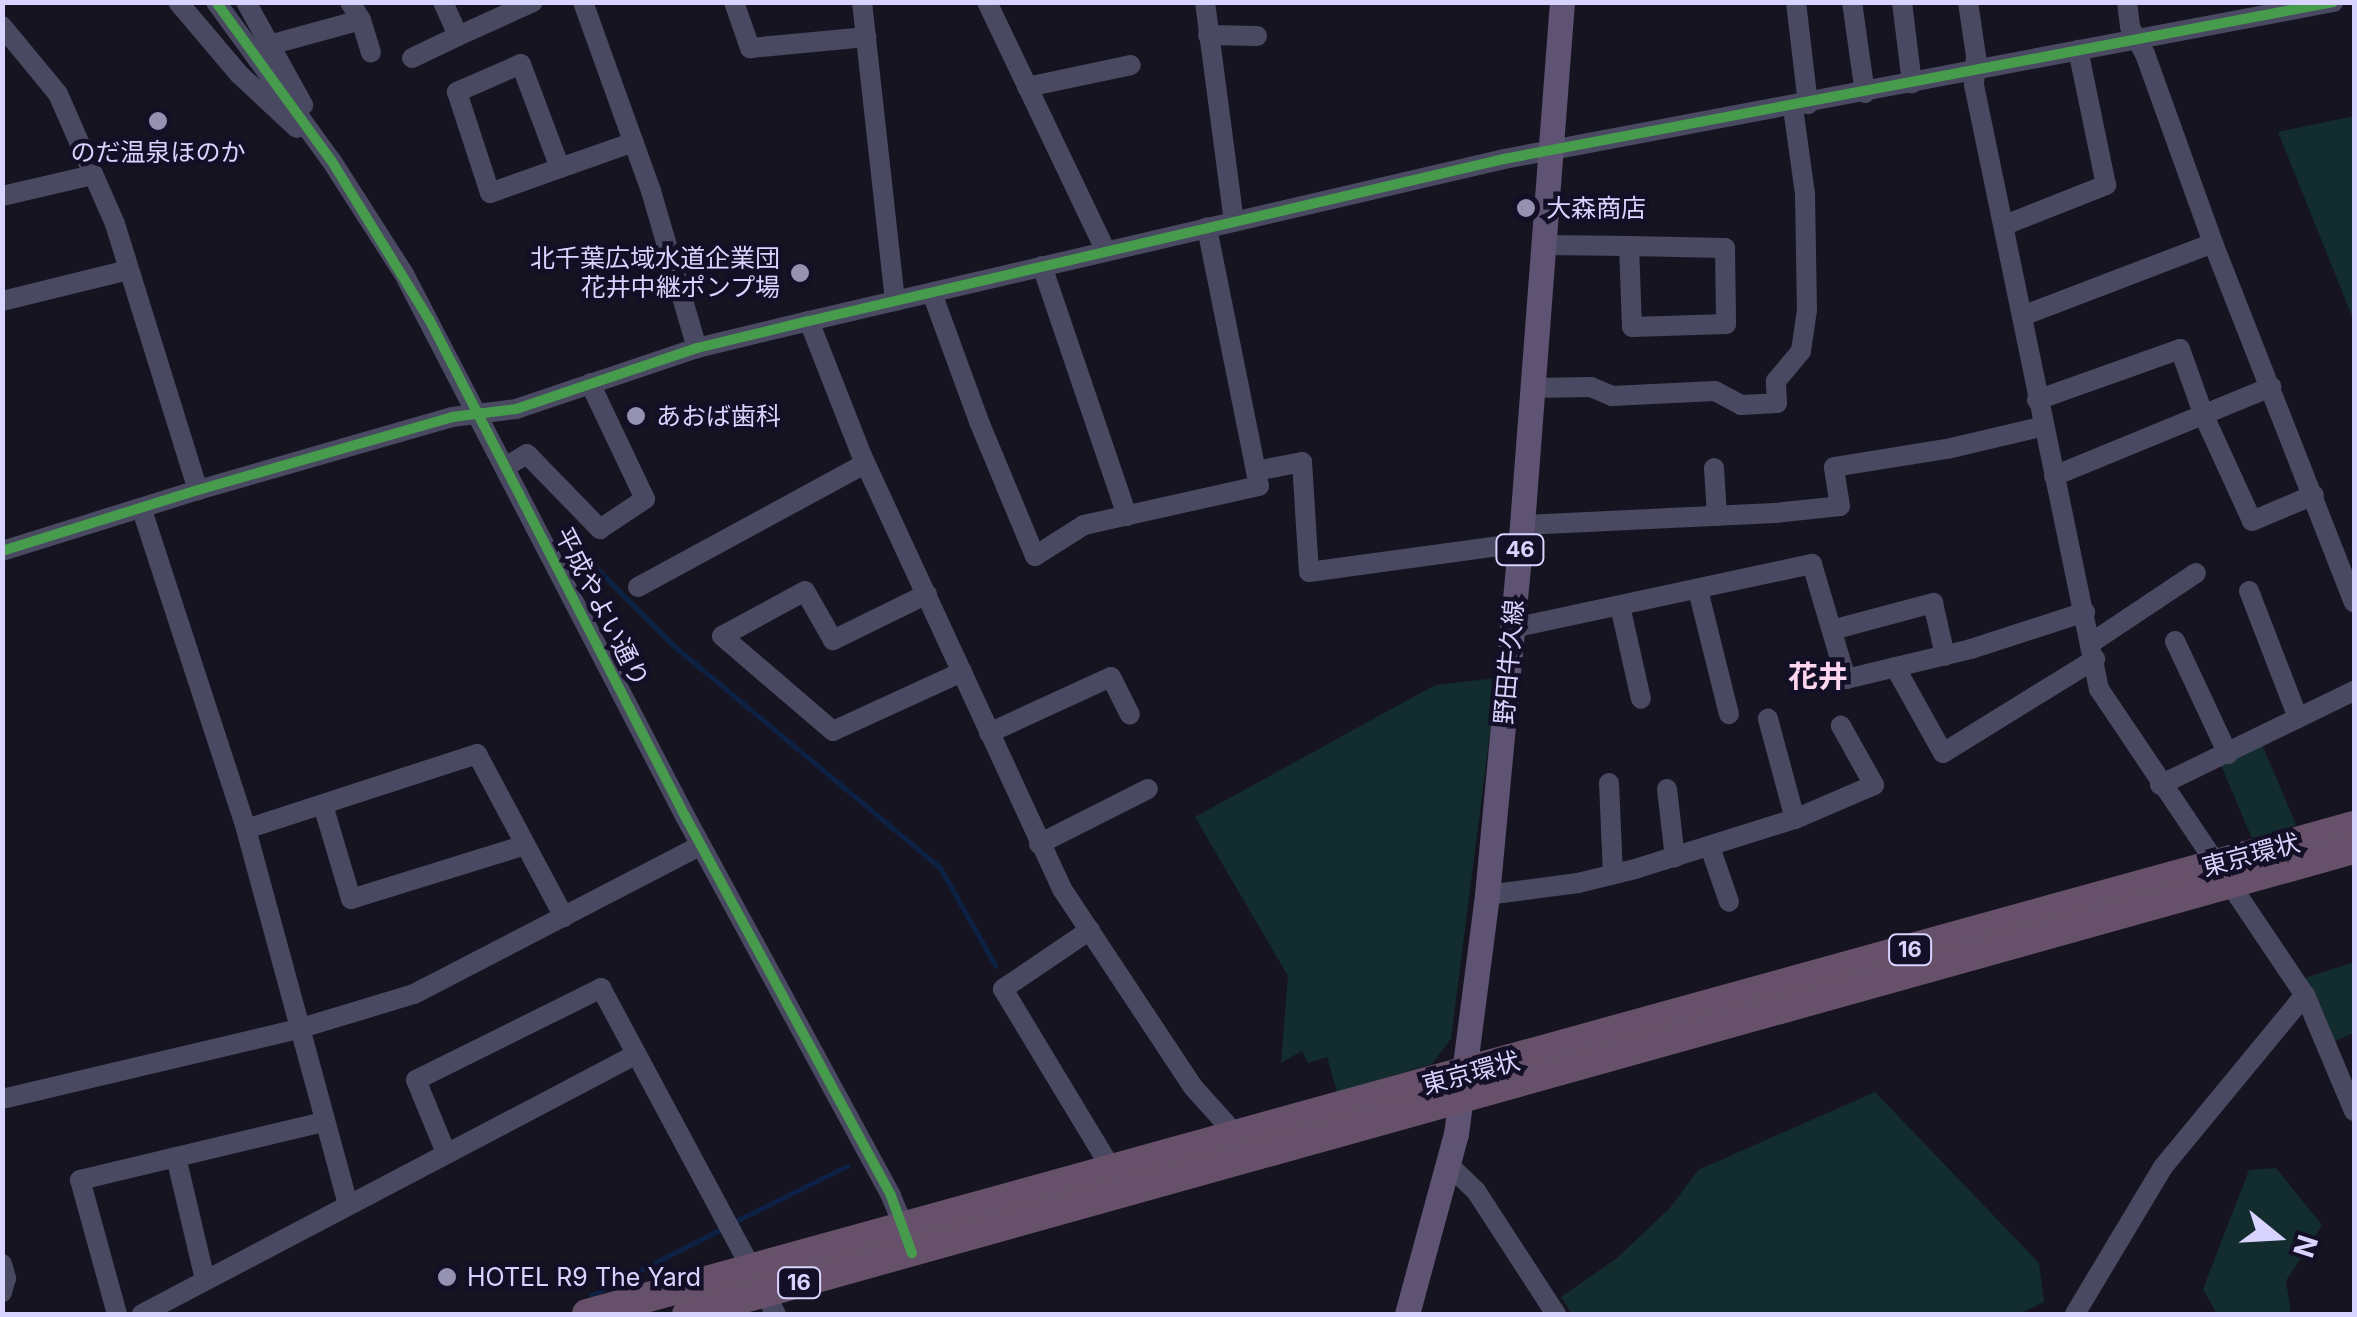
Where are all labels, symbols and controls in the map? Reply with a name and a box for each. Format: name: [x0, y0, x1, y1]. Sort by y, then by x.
marker: のだ温泉ほのか: [147, 110, 169, 132]
place label: のだ温泉ほのか: [71, 137, 245, 167]
place label: 大森商店: [1546, 193, 1646, 223]
marker: 大森商店: [1515, 197, 1537, 219]
place label: 北千葉広域水道企業団 花井中継ポンプ場: [530, 244, 780, 303]
marker: 北千葉広域水道企業団 花井中継ポンプ場: [789, 262, 811, 284]
place label: あおば歯科: [656, 401, 781, 431]
marker: あおば歯科: [625, 405, 647, 427]
street label: 平成やよい通り: [549, 522, 655, 692]
road number: 46: [1495, 533, 1545, 567]
street label: 野田牛久線: [1489, 598, 1529, 726]
district label: 花井: [1788, 658, 1848, 694]
street label: 東京環状: [2199, 828, 2303, 882]
road number: 16: [1888, 933, 1932, 967]
street label: 東京環状: [1419, 1046, 1523, 1100]
north arrow: [2227, 1187, 2327, 1287]
text: N: [2286, 1231, 2325, 1262]
place label: HOTEL R9 The Yard: [467, 1262, 701, 1292]
marker: HOTEL R9 The Yard: [436, 1266, 458, 1288]
road number: 16: [776, 1266, 822, 1300]

